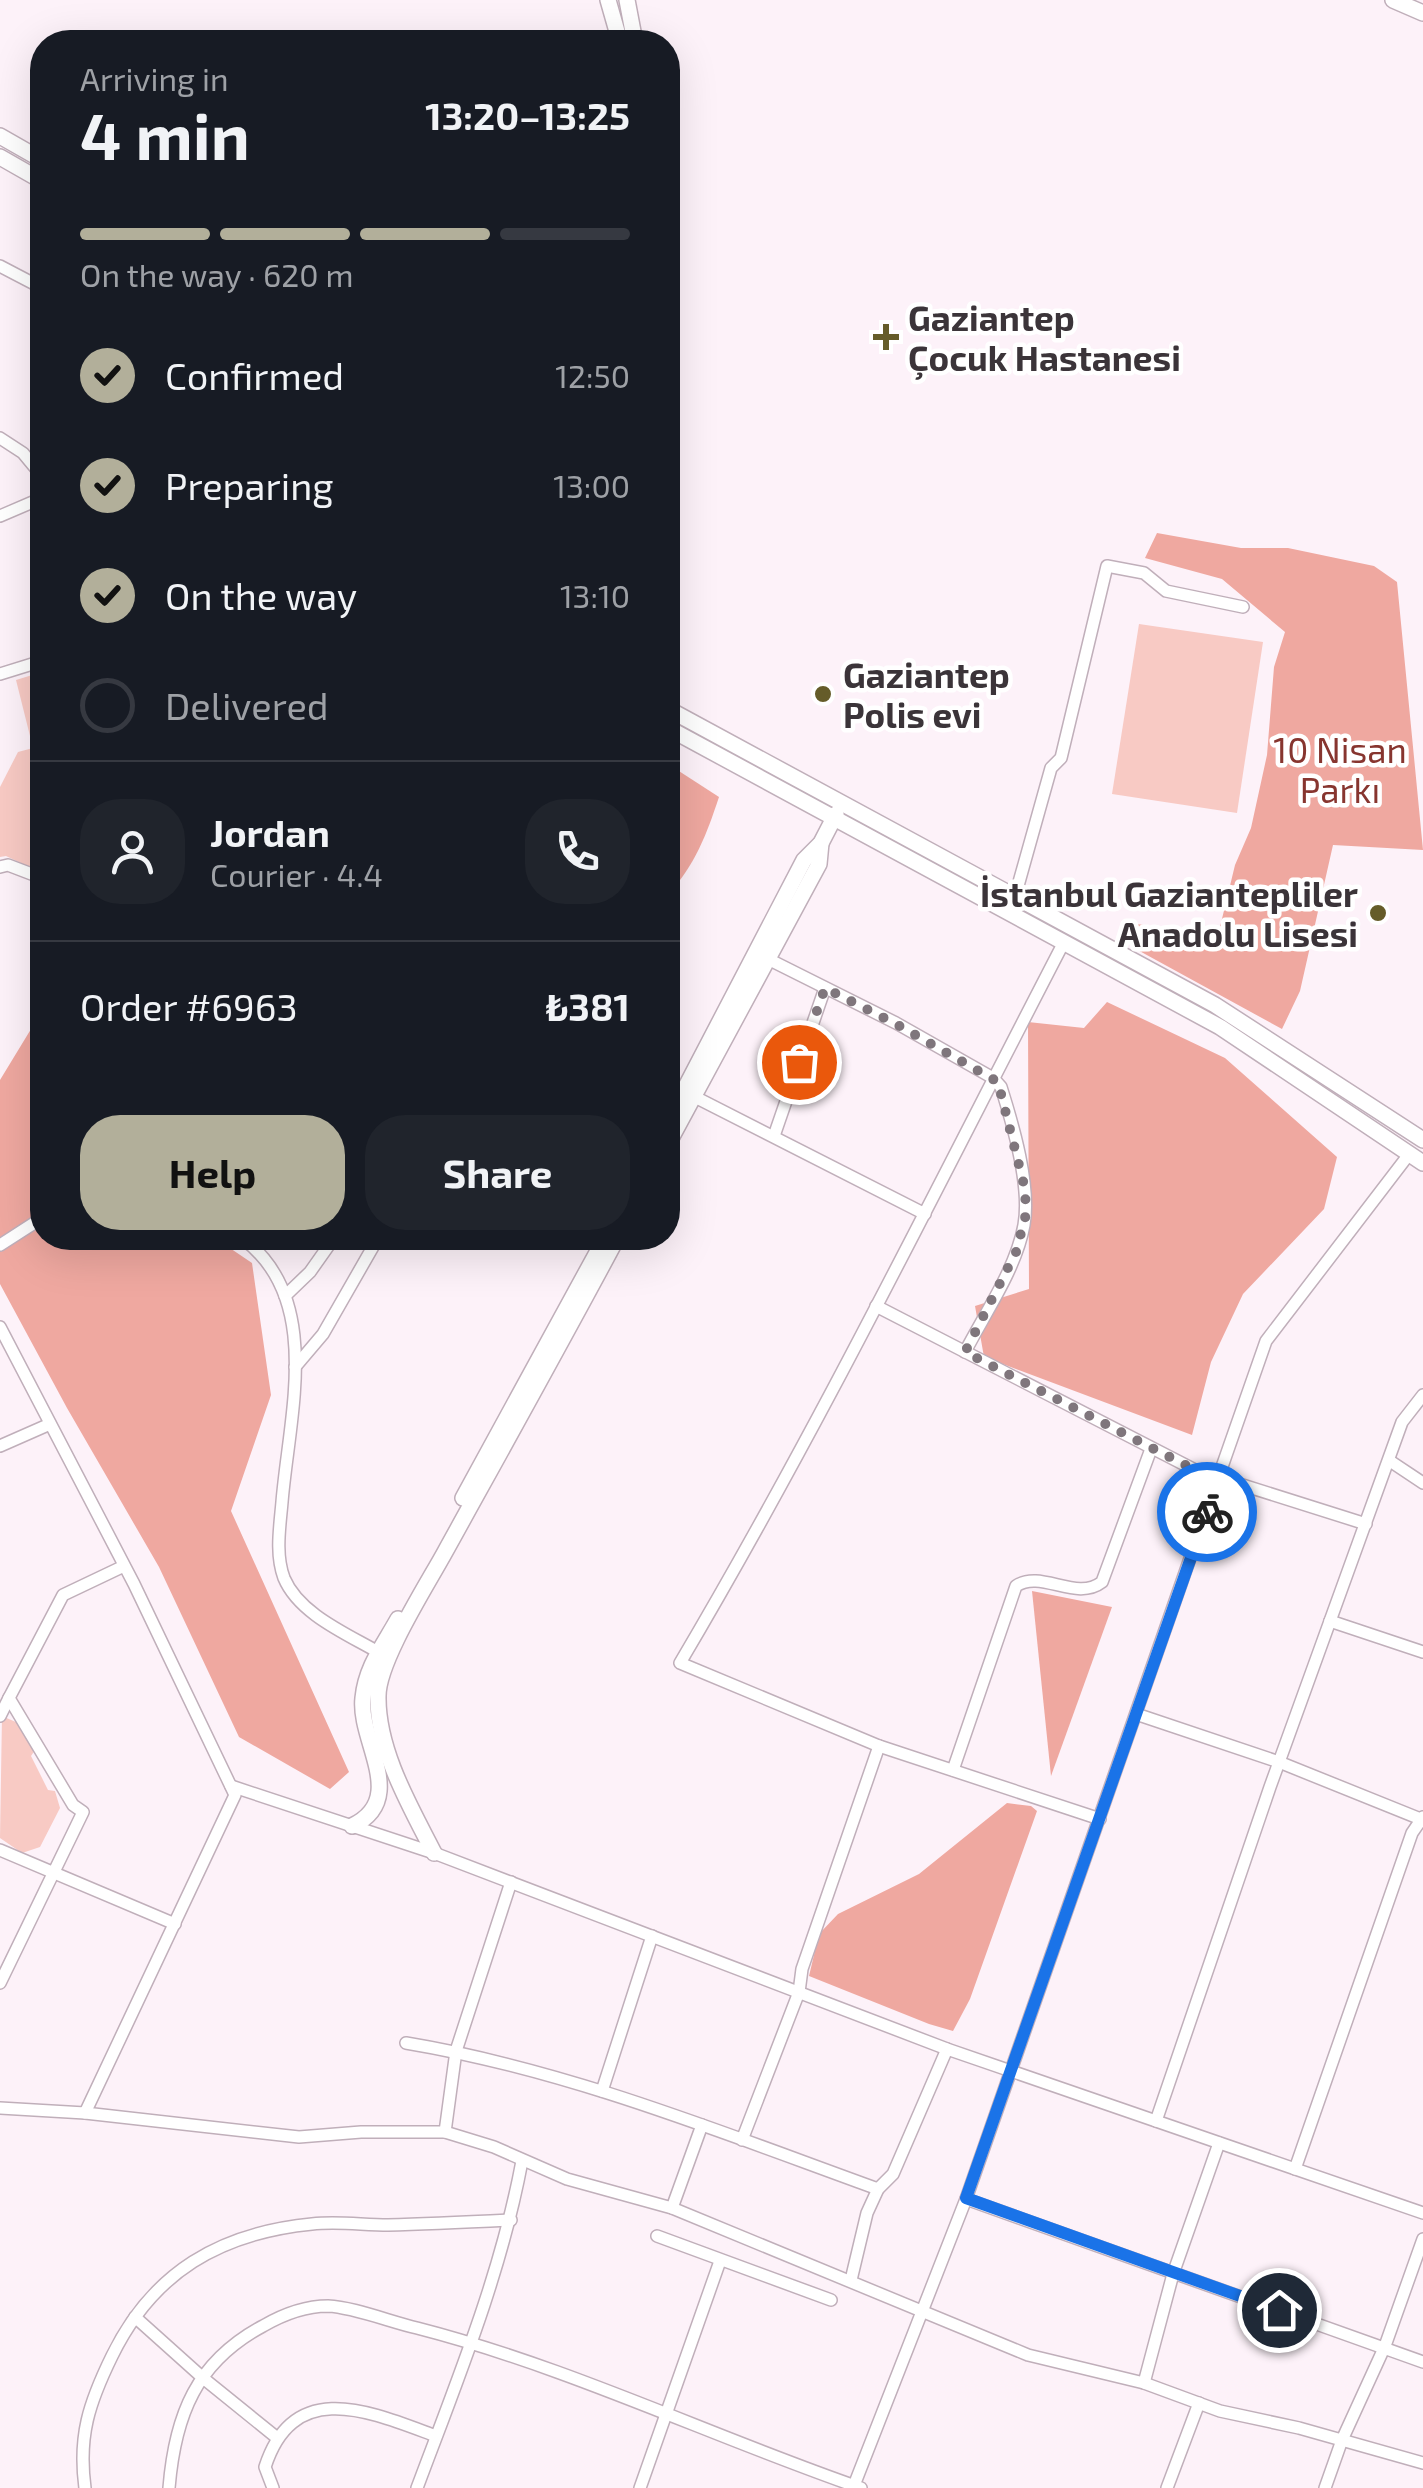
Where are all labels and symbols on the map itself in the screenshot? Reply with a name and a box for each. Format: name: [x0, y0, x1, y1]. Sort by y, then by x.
place label: Gaziantep Çocuk Hastanesi: [908, 296, 1181, 380]
marker: Gaziantep Çocuk Hastanesi: [873, 324, 899, 350]
place label: Gaziantep Polis evi: [843, 653, 1010, 735]
marker: Gaziantep Polis evi: [812, 683, 834, 705]
park label: 10 Nisan Parkı: [1273, 728, 1407, 810]
place label: İstanbul Gaziantepliler Anadolu Lisesi: [980, 872, 1358, 954]
marker: İstanbul Gaziantepliler Anadolu Lisesi: [1367, 902, 1389, 924]
pin: [757, 1020, 842, 1105]
courier: [1157, 1462, 1257, 1562]
pin: [1237, 2268, 1322, 2353]

